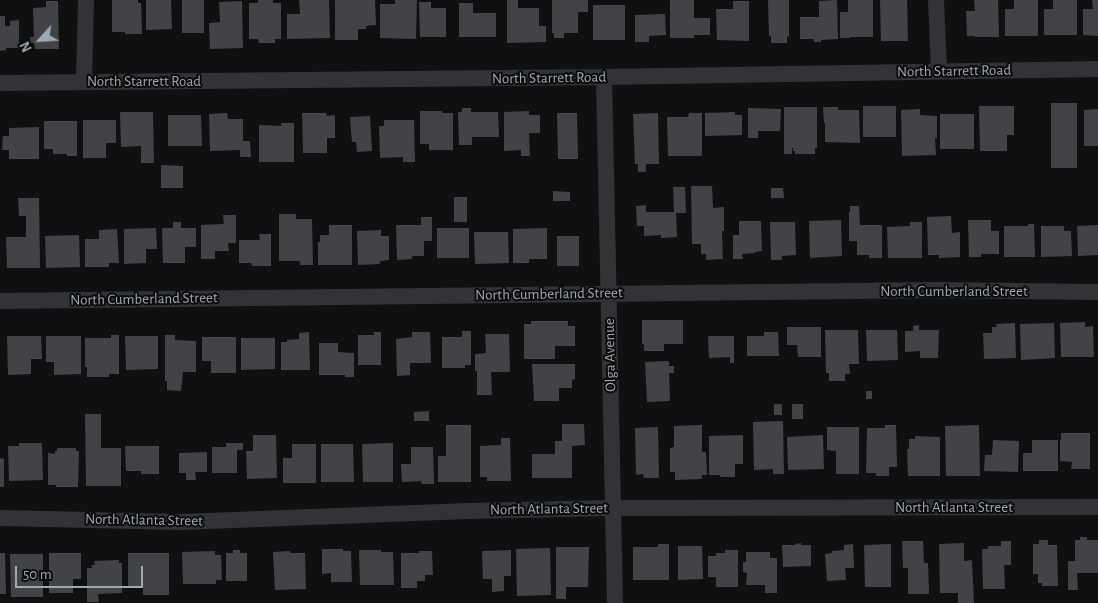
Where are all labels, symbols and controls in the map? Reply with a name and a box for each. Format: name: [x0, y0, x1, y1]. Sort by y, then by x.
north arrow: [15, 15, 65, 65]
text: N: [18, 39, 35, 54]
street label: North Starrett Road: [897, 61, 1011, 81]
street label: North Starrett Road: [492, 68, 606, 88]
street label: North Starrett Road: [87, 72, 201, 90]
street label: North Cumberland Street: [880, 282, 1028, 300]
street label: North Cumberland Street: [475, 284, 623, 304]
street label: North Cumberland Street: [70, 289, 218, 309]
street label: Olga Avenue: [600, 318, 620, 392]
street label: North Atlanta Street: [895, 498, 1013, 516]
street label: North Atlanta Street: [490, 499, 608, 519]
street label: North Atlanta Street: [85, 510, 203, 530]
scale bar: [18, 556, 145, 588]
text: 50 m: [23, 567, 52, 582]

